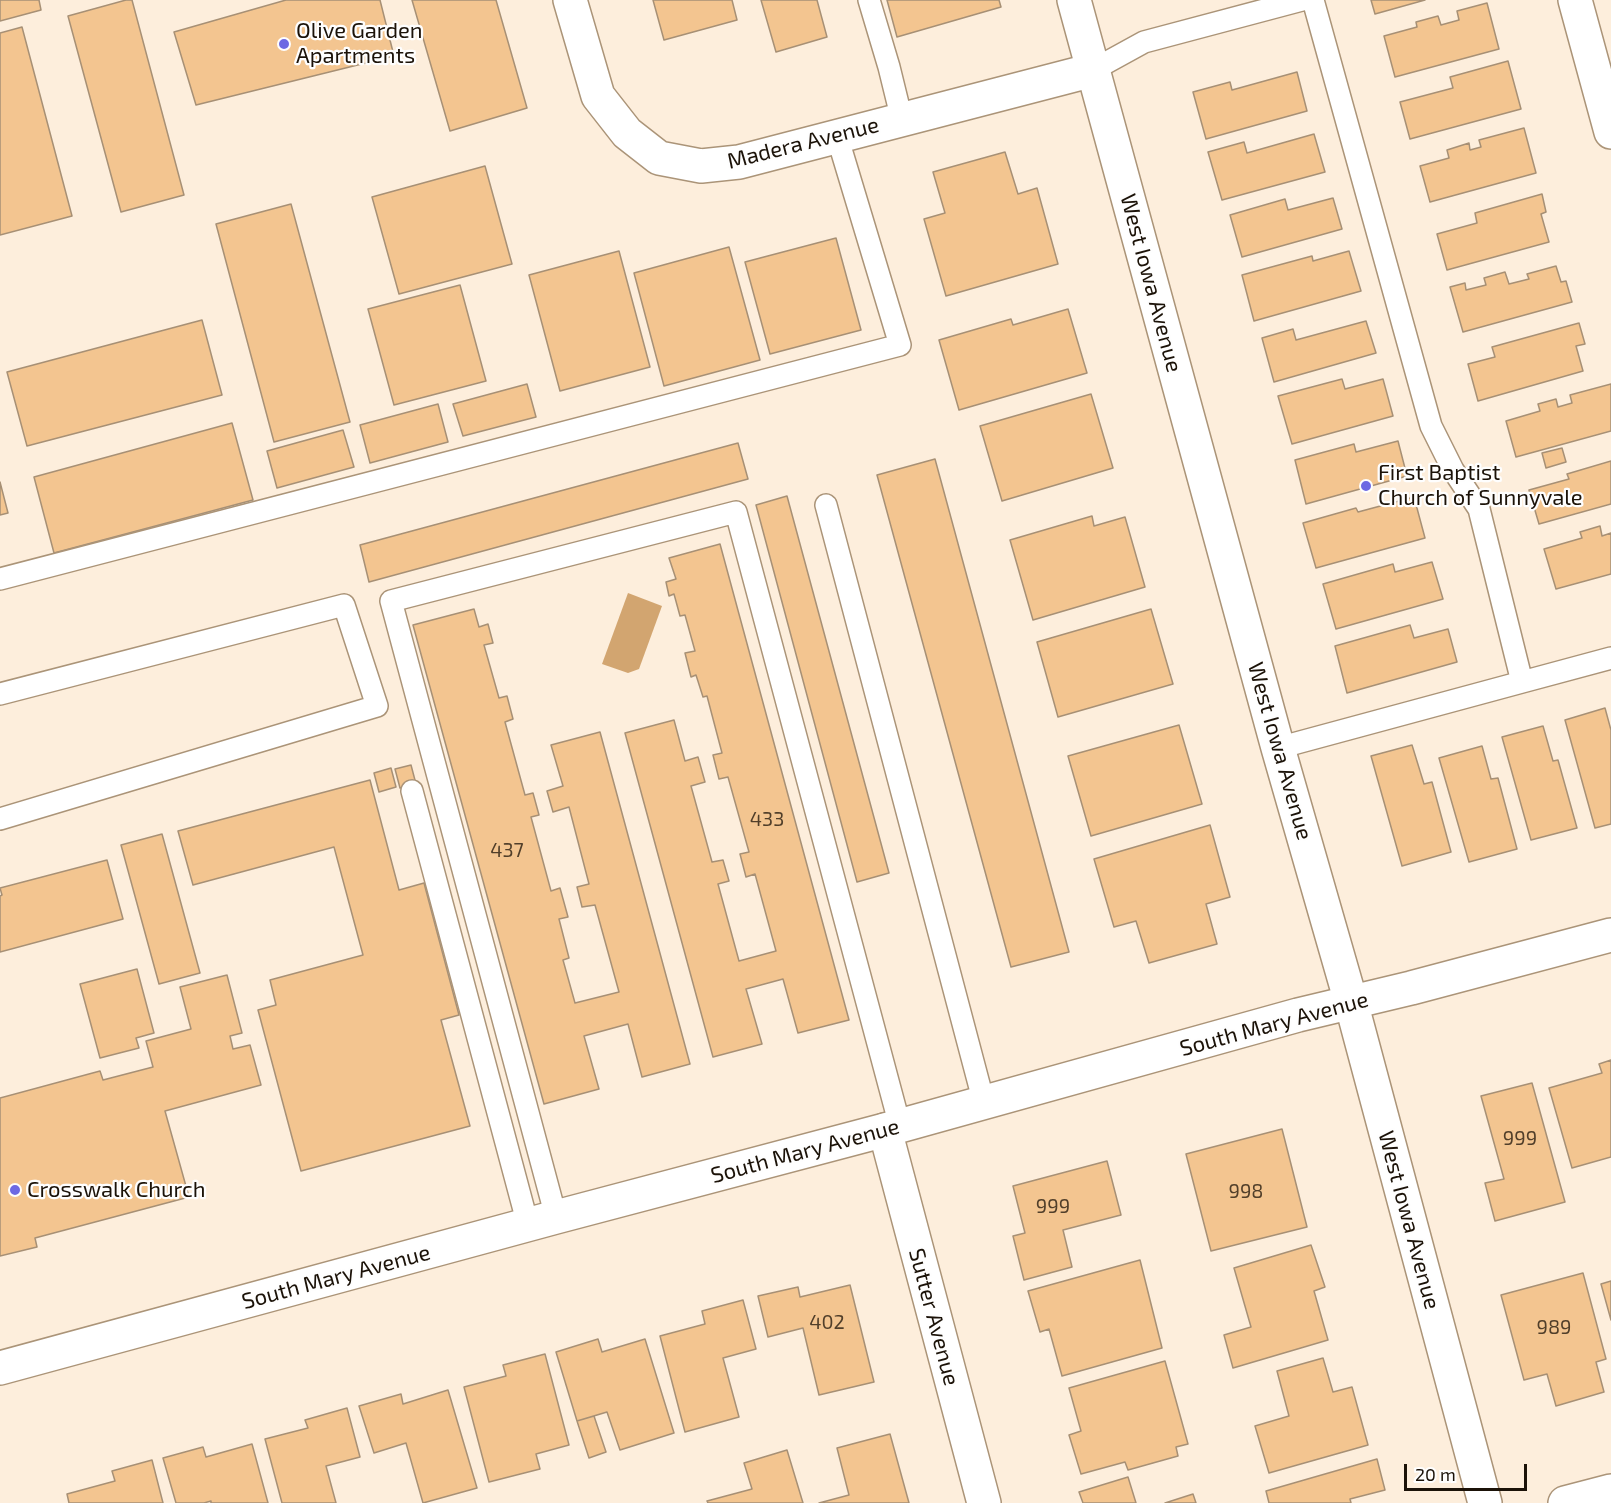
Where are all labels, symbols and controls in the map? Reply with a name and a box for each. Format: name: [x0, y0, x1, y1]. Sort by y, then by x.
place label: Olive Garden Apartments: [296, 18, 423, 70]
marker: Olive Garden Apartments: [277, 37, 291, 51]
street label: Madera Avenue: [724, 111, 882, 175]
street label: West Iowa Avenue: [1114, 191, 1188, 375]
place label: First Baptist Church of Sunnyvale: [1378, 460, 1583, 512]
marker: First Baptist Church of Sunnyvale: [1359, 479, 1373, 493]
street label: West Iowa Avenue: [1242, 659, 1318, 843]
house number: 433: [750, 807, 784, 831]
house number: 437: [490, 838, 524, 862]
street label: South Mary Avenue: [1177, 986, 1371, 1062]
street label: South Mary Avenue: [708, 1113, 902, 1189]
house number: 999: [1503, 1126, 1537, 1150]
street label: West Iowa Avenue: [1372, 1128, 1446, 1312]
place label: Crosswalk Church: [27, 1177, 206, 1203]
house number: 998: [1228, 1179, 1264, 1203]
marker: Crosswalk Church: [8, 1183, 22, 1197]
house number: 999: [1036, 1194, 1070, 1218]
street label: South Mary Avenue: [239, 1239, 433, 1315]
street label: Sutter Avenue: [903, 1246, 965, 1388]
house number: 402: [809, 1310, 845, 1334]
house number: 989: [1536, 1315, 1572, 1339]
scale bar: [1407, 1452, 1530, 1490]
text: 20 m: [1415, 1463, 1456, 1485]

